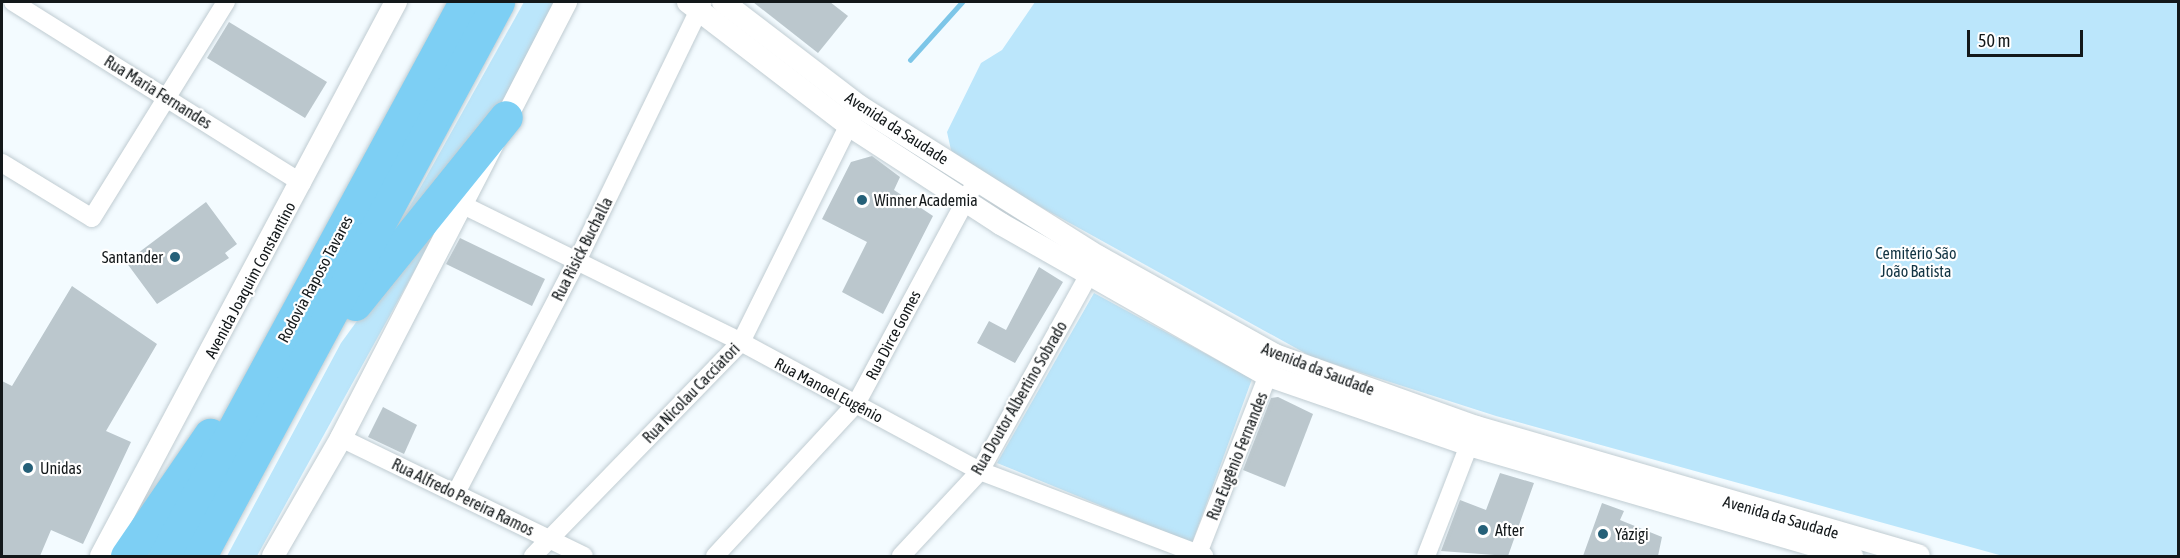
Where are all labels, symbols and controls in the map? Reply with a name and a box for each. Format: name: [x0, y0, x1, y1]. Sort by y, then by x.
scale bar: [1970, 18, 2086, 56]
text: 50 m: [1978, 30, 2010, 51]
street label: Rua Maria Fernandes: [101, 51, 215, 133]
street label: Avenida da Saudade: [842, 87, 952, 169]
place label: Winner Academia: [874, 190, 978, 210]
marker: Winner Academia: [855, 193, 869, 207]
street label: Rua Risick Buchalla: [548, 194, 616, 304]
street label: Avenida Joaquim Constantino: [201, 198, 299, 362]
street label: Rodovia Raposo Tavares: [273, 212, 357, 346]
park label: Cemitério São João Batista: [1875, 243, 1957, 281]
place label: Santander: [102, 247, 163, 267]
marker: Santander: [168, 250, 182, 264]
street label: Rua Dirce Gomes: [861, 287, 925, 383]
street label: Rua Doutor Albertino Sobrado: [967, 318, 1071, 478]
street label: Rua Nicolau Cacciatori: [638, 339, 744, 447]
street label: Avenida da Saudade: [1259, 339, 1377, 399]
street label: Rua Manoel Eugênio: [772, 353, 886, 427]
street label: Rua Eugênio Fernandes: [1203, 389, 1271, 523]
street label: Rua Alfredo Pereira Ramos: [389, 454, 537, 540]
place label: Unidas: [40, 458, 82, 478]
marker: Unidas: [21, 461, 35, 475]
street label: Avenida da Saudade: [1721, 491, 1841, 543]
place label: After: [1495, 520, 1524, 540]
marker: After: [1476, 523, 1490, 537]
place label: Yázigi: [1615, 524, 1649, 544]
marker: Yázigi: [1596, 527, 1610, 541]

